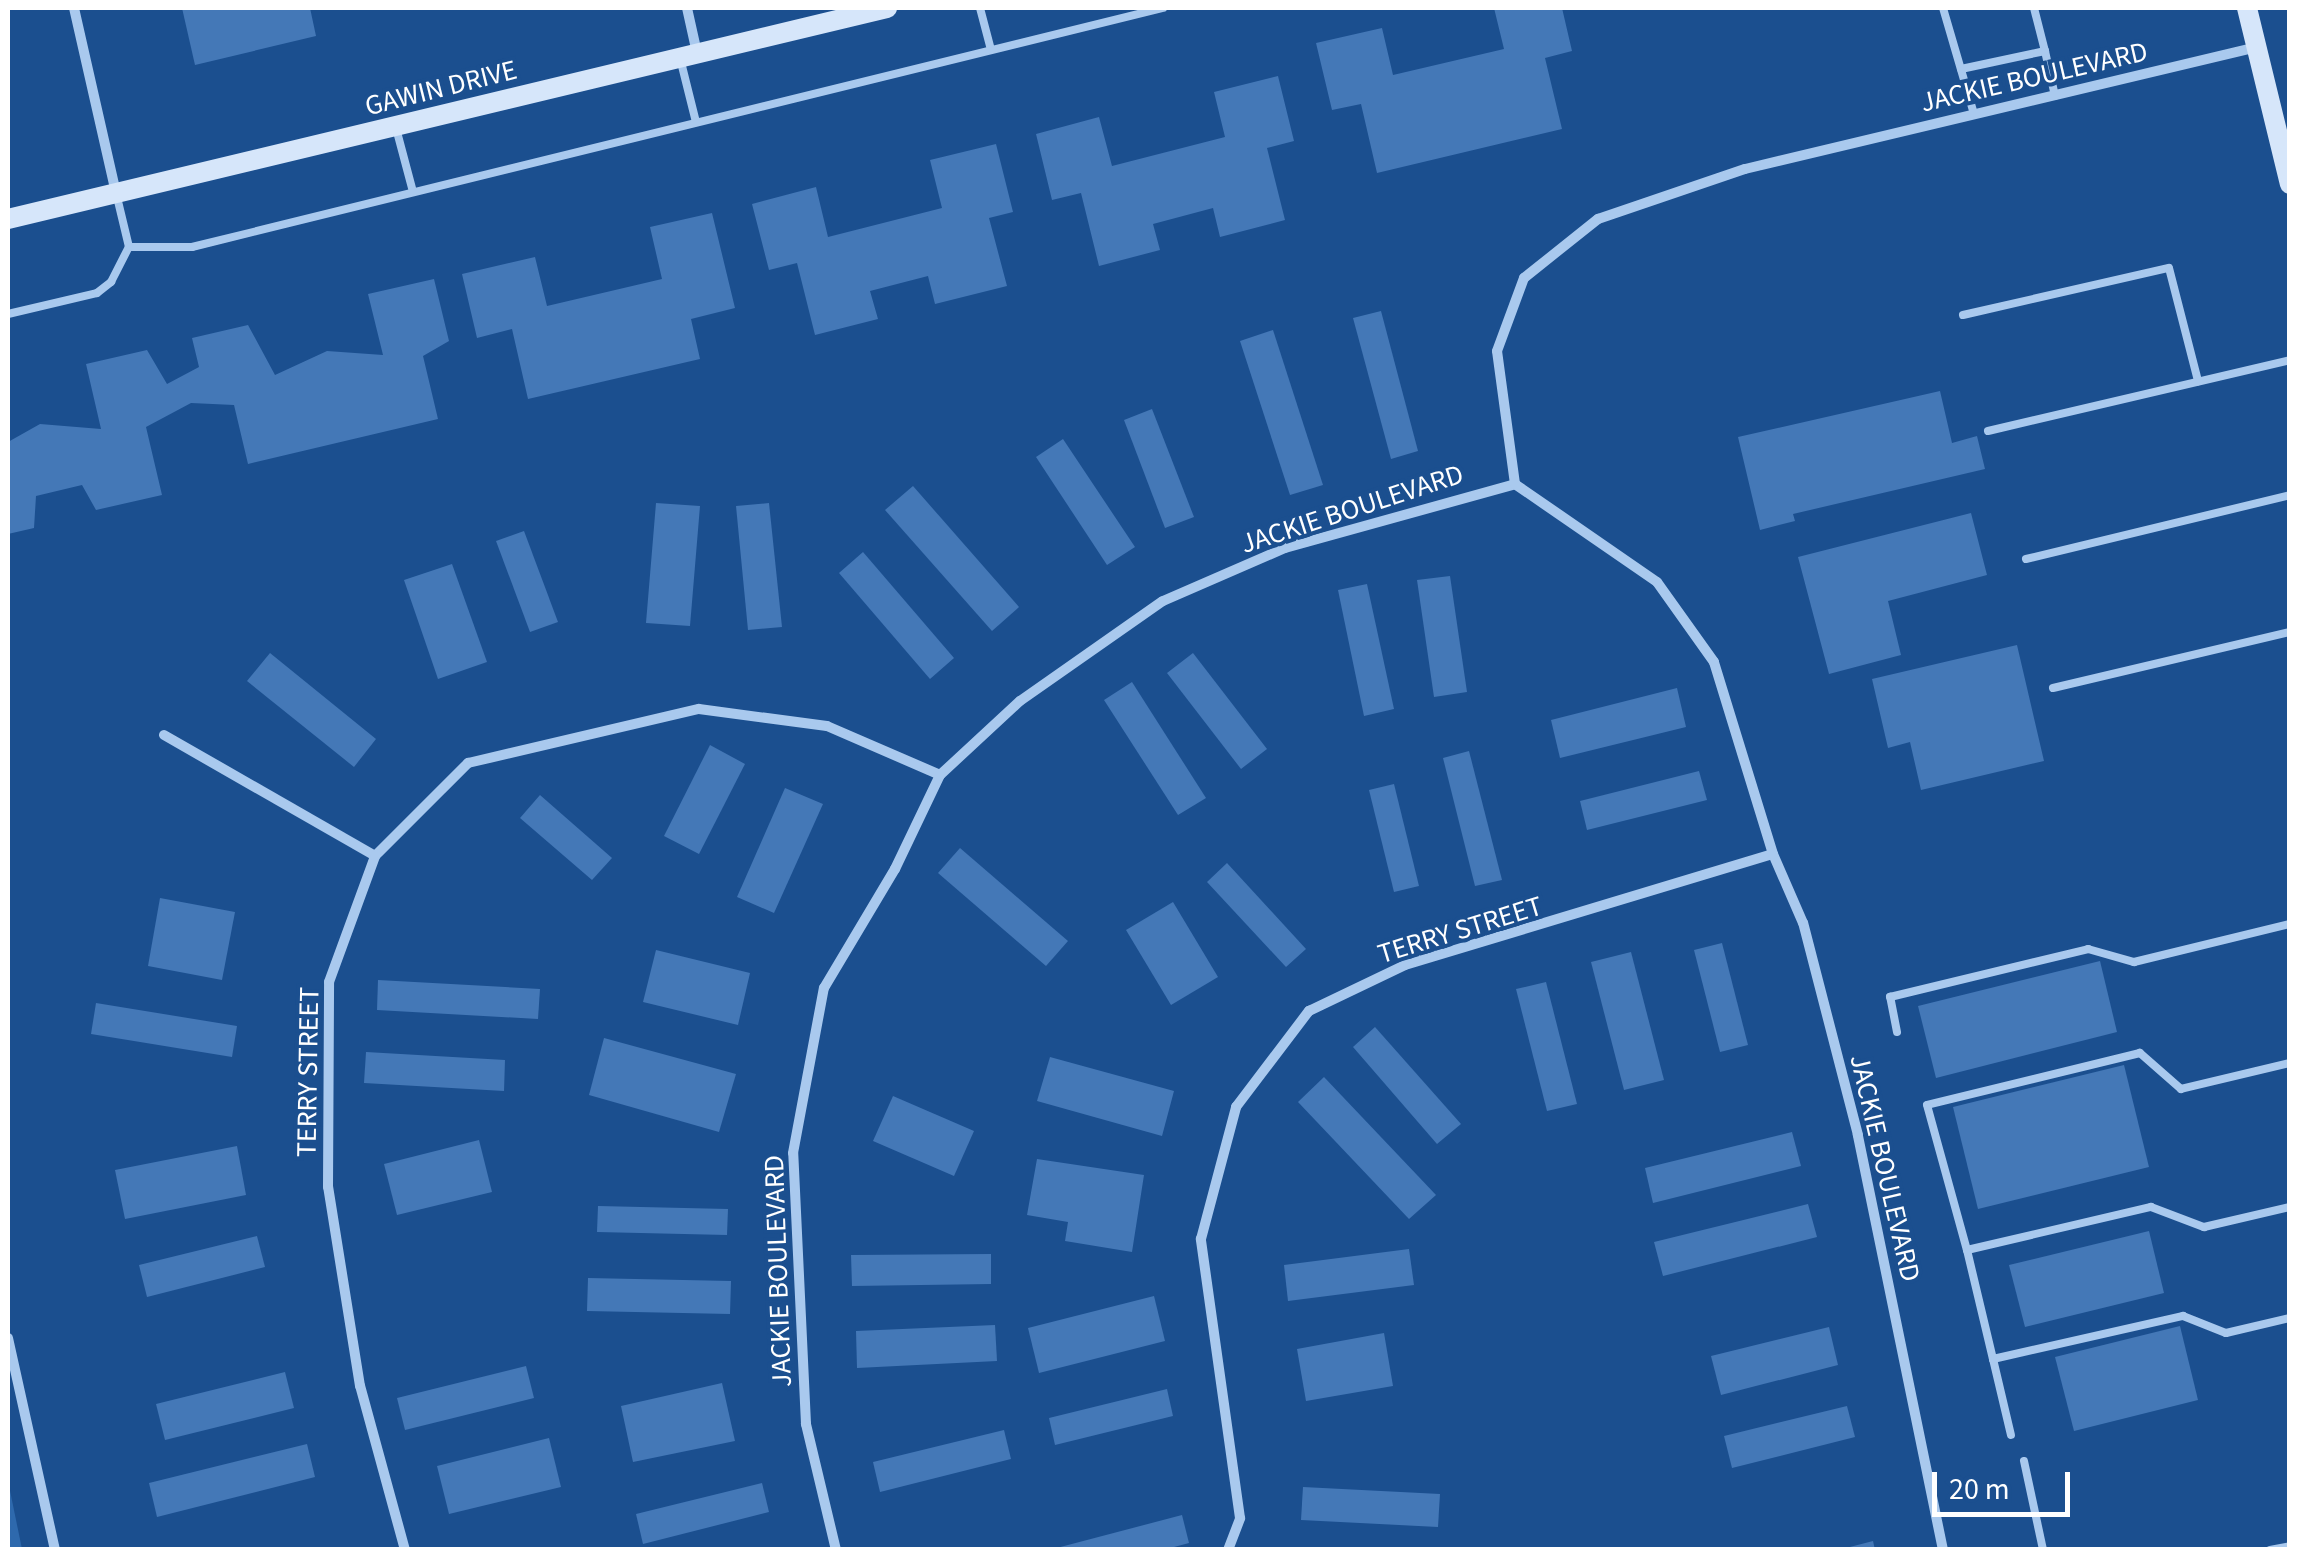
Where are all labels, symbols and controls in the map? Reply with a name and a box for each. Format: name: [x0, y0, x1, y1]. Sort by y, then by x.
street label: JACKIE BOULEVARD: [1917, 35, 2151, 119]
street label: GAWIN DRIVE: [362, 53, 520, 123]
street label: JACKIE BOULEVARD: [1236, 457, 1468, 561]
street label: TERRY STREET: [1374, 889, 1546, 971]
street label: TERRY STREET: [290, 987, 326, 1157]
street label: JACKIE BOULEVARD: [1843, 1051, 1927, 1285]
street label: JACKIE BOULEVARD: [757, 1154, 799, 1388]
scale bar: [1937, 1452, 2074, 1514]
text: 20 m: [1949, 1468, 2010, 1511]

